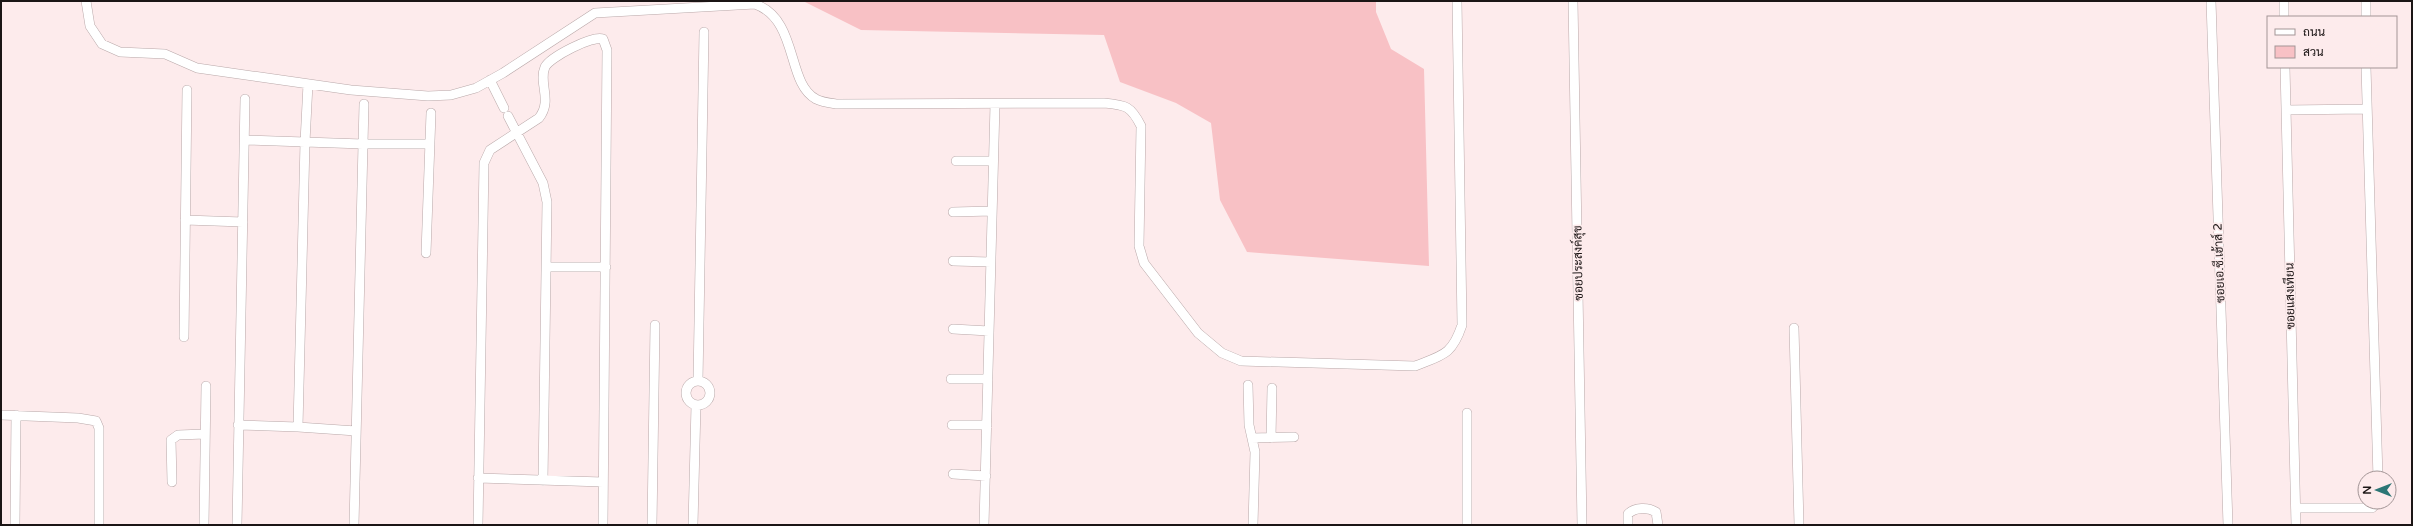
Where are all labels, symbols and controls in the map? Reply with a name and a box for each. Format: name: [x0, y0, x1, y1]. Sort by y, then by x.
legend: [2267, 16, 2397, 68]
text: ถนน: [2303, 25, 2326, 39]
text: สวน: [2303, 45, 2324, 59]
street label: ซอยเอ.ซี.เฮ้าส์ 2: [2210, 223, 2227, 303]
street label: ซอยประสงค์สุข: [1569, 225, 1588, 301]
street label: ซอยแสงเทียน: [2281, 262, 2298, 330]
north arrow: [2357, 470, 2397, 510]
text: N: [2361, 486, 2374, 494]

